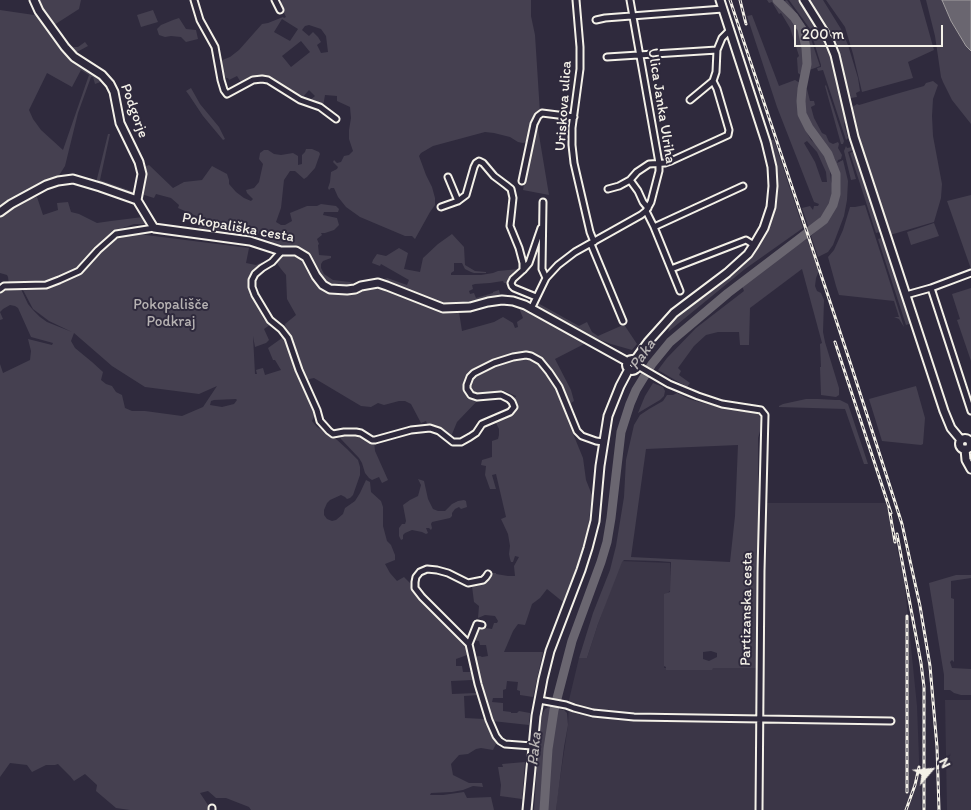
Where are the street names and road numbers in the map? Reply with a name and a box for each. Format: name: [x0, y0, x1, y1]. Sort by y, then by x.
street label: Ulica Janka Ulriha: [643, 47, 679, 165]
street label: Uriskova ulica: [552, 60, 576, 152]
street label: Podgorje: [116, 82, 152, 140]
street label: Pokopališka cesta: [181, 209, 295, 247]
street label: Partizanska cesta: [737, 552, 757, 666]

